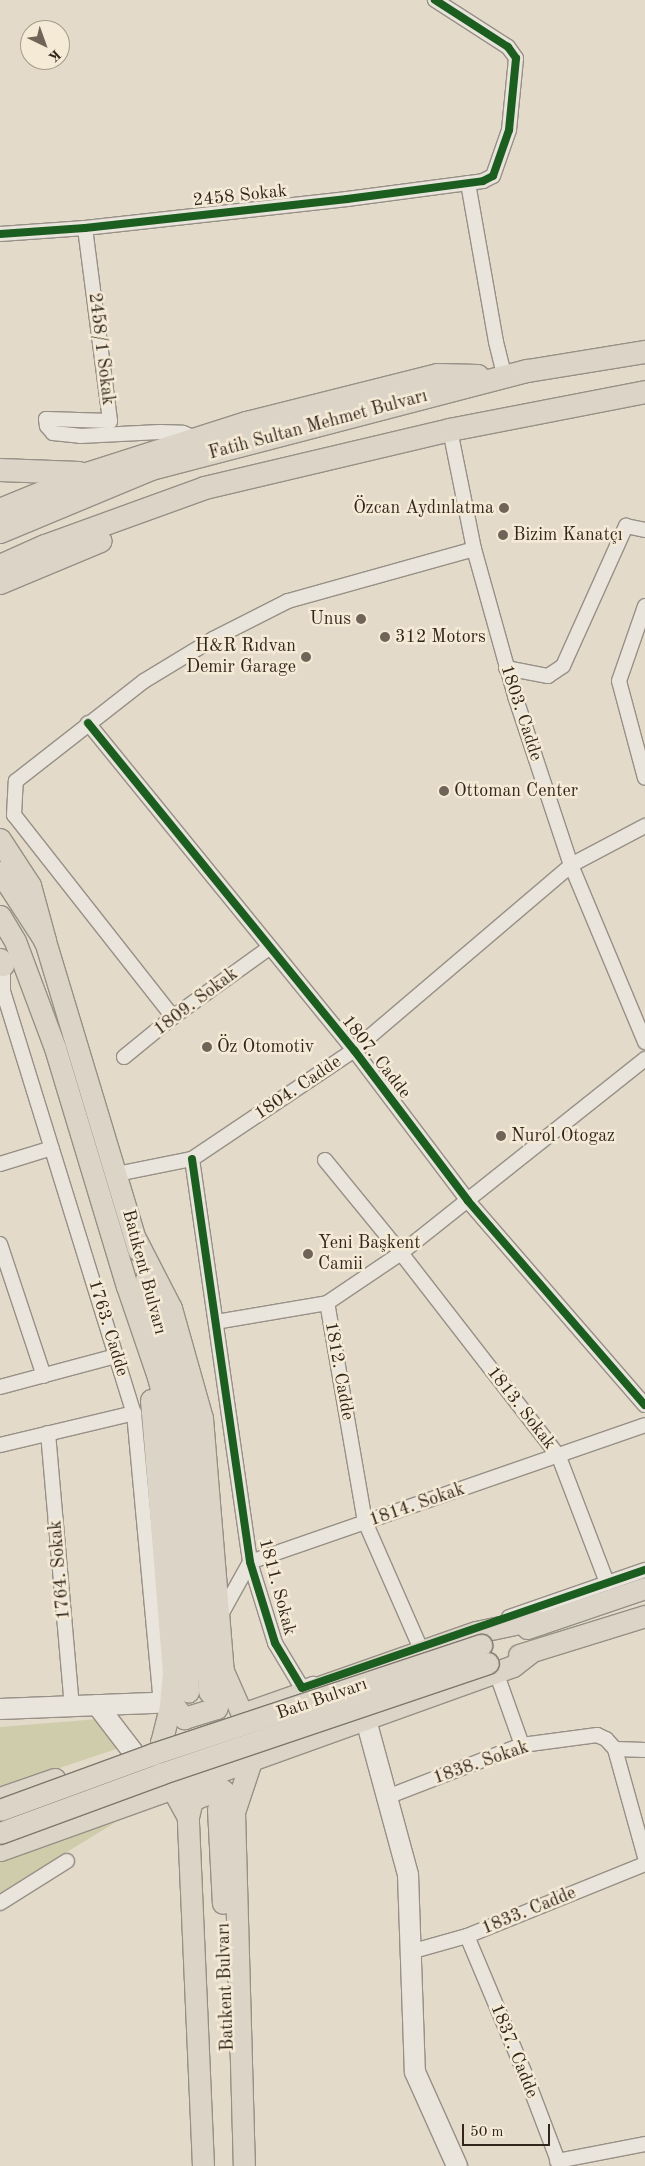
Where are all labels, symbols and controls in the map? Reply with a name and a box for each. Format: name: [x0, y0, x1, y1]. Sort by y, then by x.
north arrow: [20, 20, 70, 70]
text: K: [46, 47, 63, 64]
street label: 2458 Sokak: [192, 180, 288, 212]
street label: 2458/1 Sokak: [83, 292, 119, 406]
street label: Fatih Sultan Mehmet Bulvarı: [206, 385, 430, 465]
place label: Özcan Aydınlatma: [353, 497, 494, 519]
marker: Özcan Aydınlatma: [498, 502, 510, 514]
place label: Bizim Kanatçı: [513, 524, 623, 546]
marker: Bizim Kanatçı: [497, 529, 509, 541]
place label: Unus: [310, 608, 351, 630]
marker: Unus: [355, 613, 367, 625]
place label: 312 Motors: [395, 626, 486, 648]
marker: 312 Motors: [379, 631, 391, 643]
place label: H&R Rıdvan Demir Garage: [186, 636, 296, 679]
marker: H&R Rıdvan Demir Garage: [300, 651, 312, 663]
street label: 1803. Cadde: [495, 662, 547, 764]
place label: Ottoman Center: [454, 780, 578, 802]
marker: Ottoman Center: [438, 785, 450, 797]
street label: 1809. Sokak: [150, 963, 242, 1041]
street label: 1807. Cadde: [337, 1011, 415, 1103]
place label: Öz Otomotiv: [217, 1036, 314, 1058]
marker: Öz Otomotiv: [201, 1041, 213, 1053]
street label: 1804. Cadde: [251, 1051, 345, 1125]
place label: Nurol Otogaz: [511, 1125, 615, 1147]
marker: Nurol Otogaz: [495, 1130, 507, 1142]
street label: Batıkent Bulvarı: [117, 1207, 171, 1337]
place label: Yeni Başkent Camii: [318, 1233, 420, 1276]
marker: Yeni Başkent Camii: [302, 1248, 314, 1260]
street label: 1763. Cadde: [83, 1277, 133, 1379]
street label: 1812. Cadde: [320, 1320, 358, 1422]
street label: 1813. Sokak: [482, 1362, 560, 1454]
street label: 1814. Sokak: [366, 1479, 468, 1531]
street label: 1764. Sokak: [45, 1519, 75, 1621]
street label: 1811. Sokak: [254, 1536, 300, 1638]
street label: Batı Bulvarı: [274, 1673, 370, 1725]
street label: 1838. Sokak: [430, 1737, 532, 1789]
street label: 1833. Cadde: [479, 1882, 579, 1940]
street label: Batıkent Bulvarı: [213, 1923, 239, 2051]
street label: 1837. Cadde: [485, 2001, 543, 2101]
scale bar: [465, 2114, 552, 2146]
text: 50 m: [470, 2125, 504, 2140]

